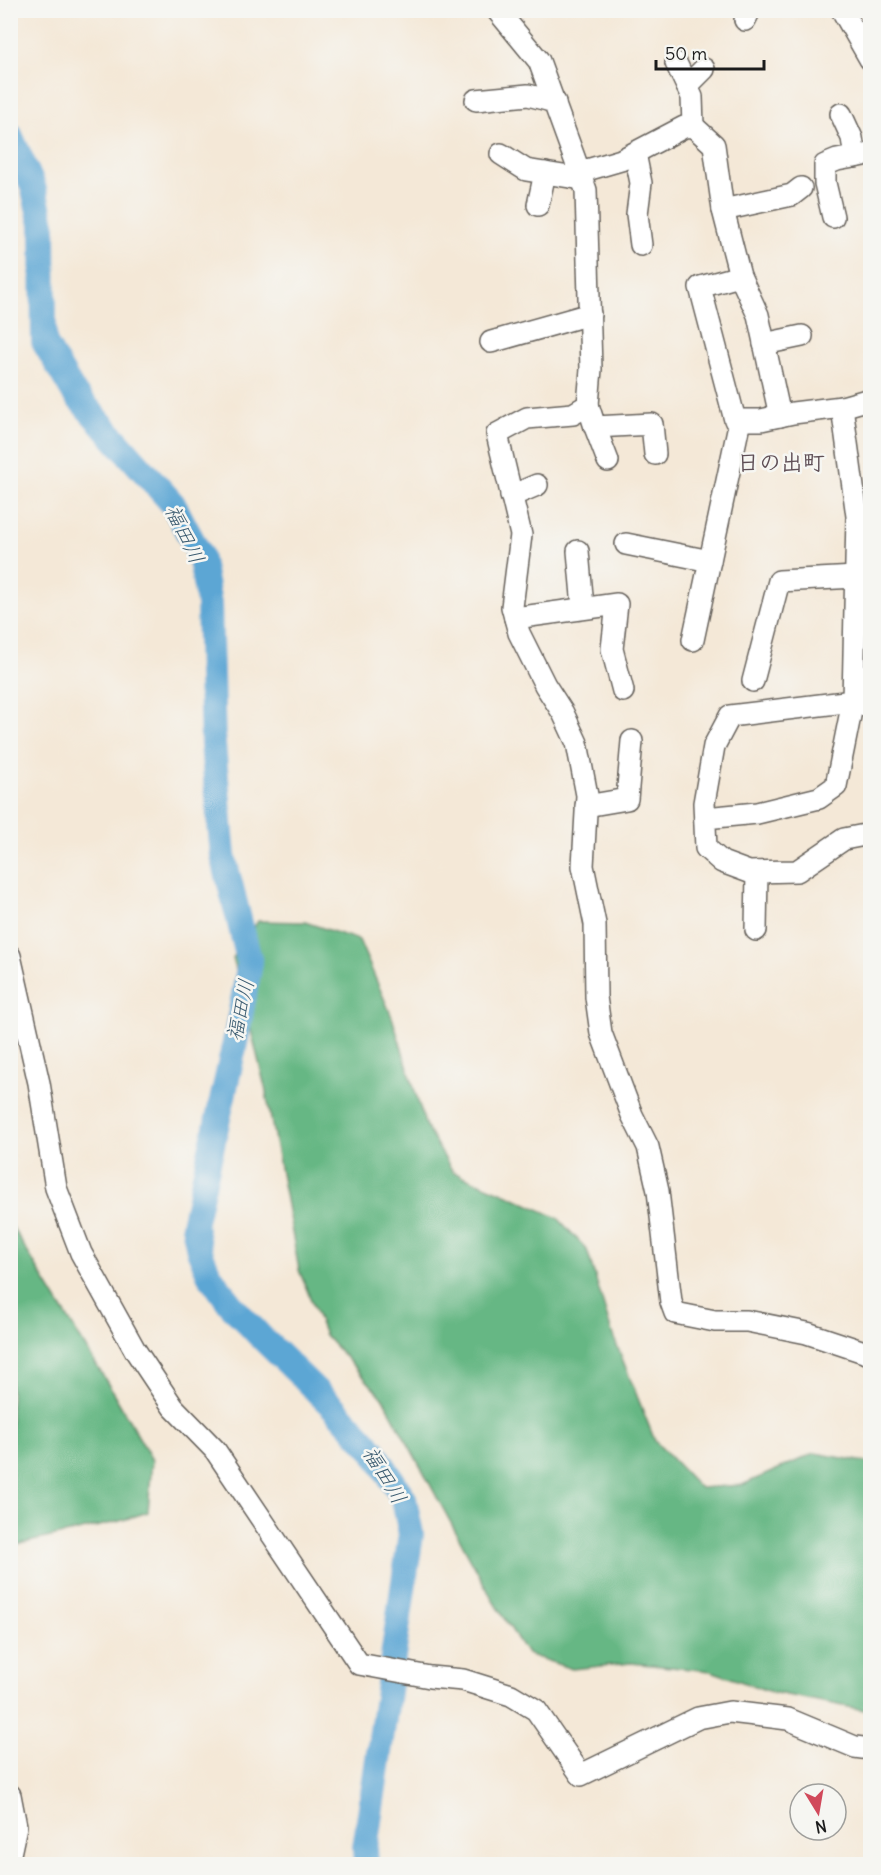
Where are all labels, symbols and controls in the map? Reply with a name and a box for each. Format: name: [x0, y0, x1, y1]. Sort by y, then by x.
scale bar: [656, 33, 764, 71]
text: 50 m: [665, 42, 707, 65]
district label: 日の出町: [737, 448, 825, 476]
water label: 福田川: [159, 500, 211, 568]
water label: 福田川: [220, 976, 260, 1044]
water label: 福田川: [357, 1441, 413, 1509]
north arrow: [788, 1782, 848, 1842]
text: N: [814, 1816, 828, 1838]

